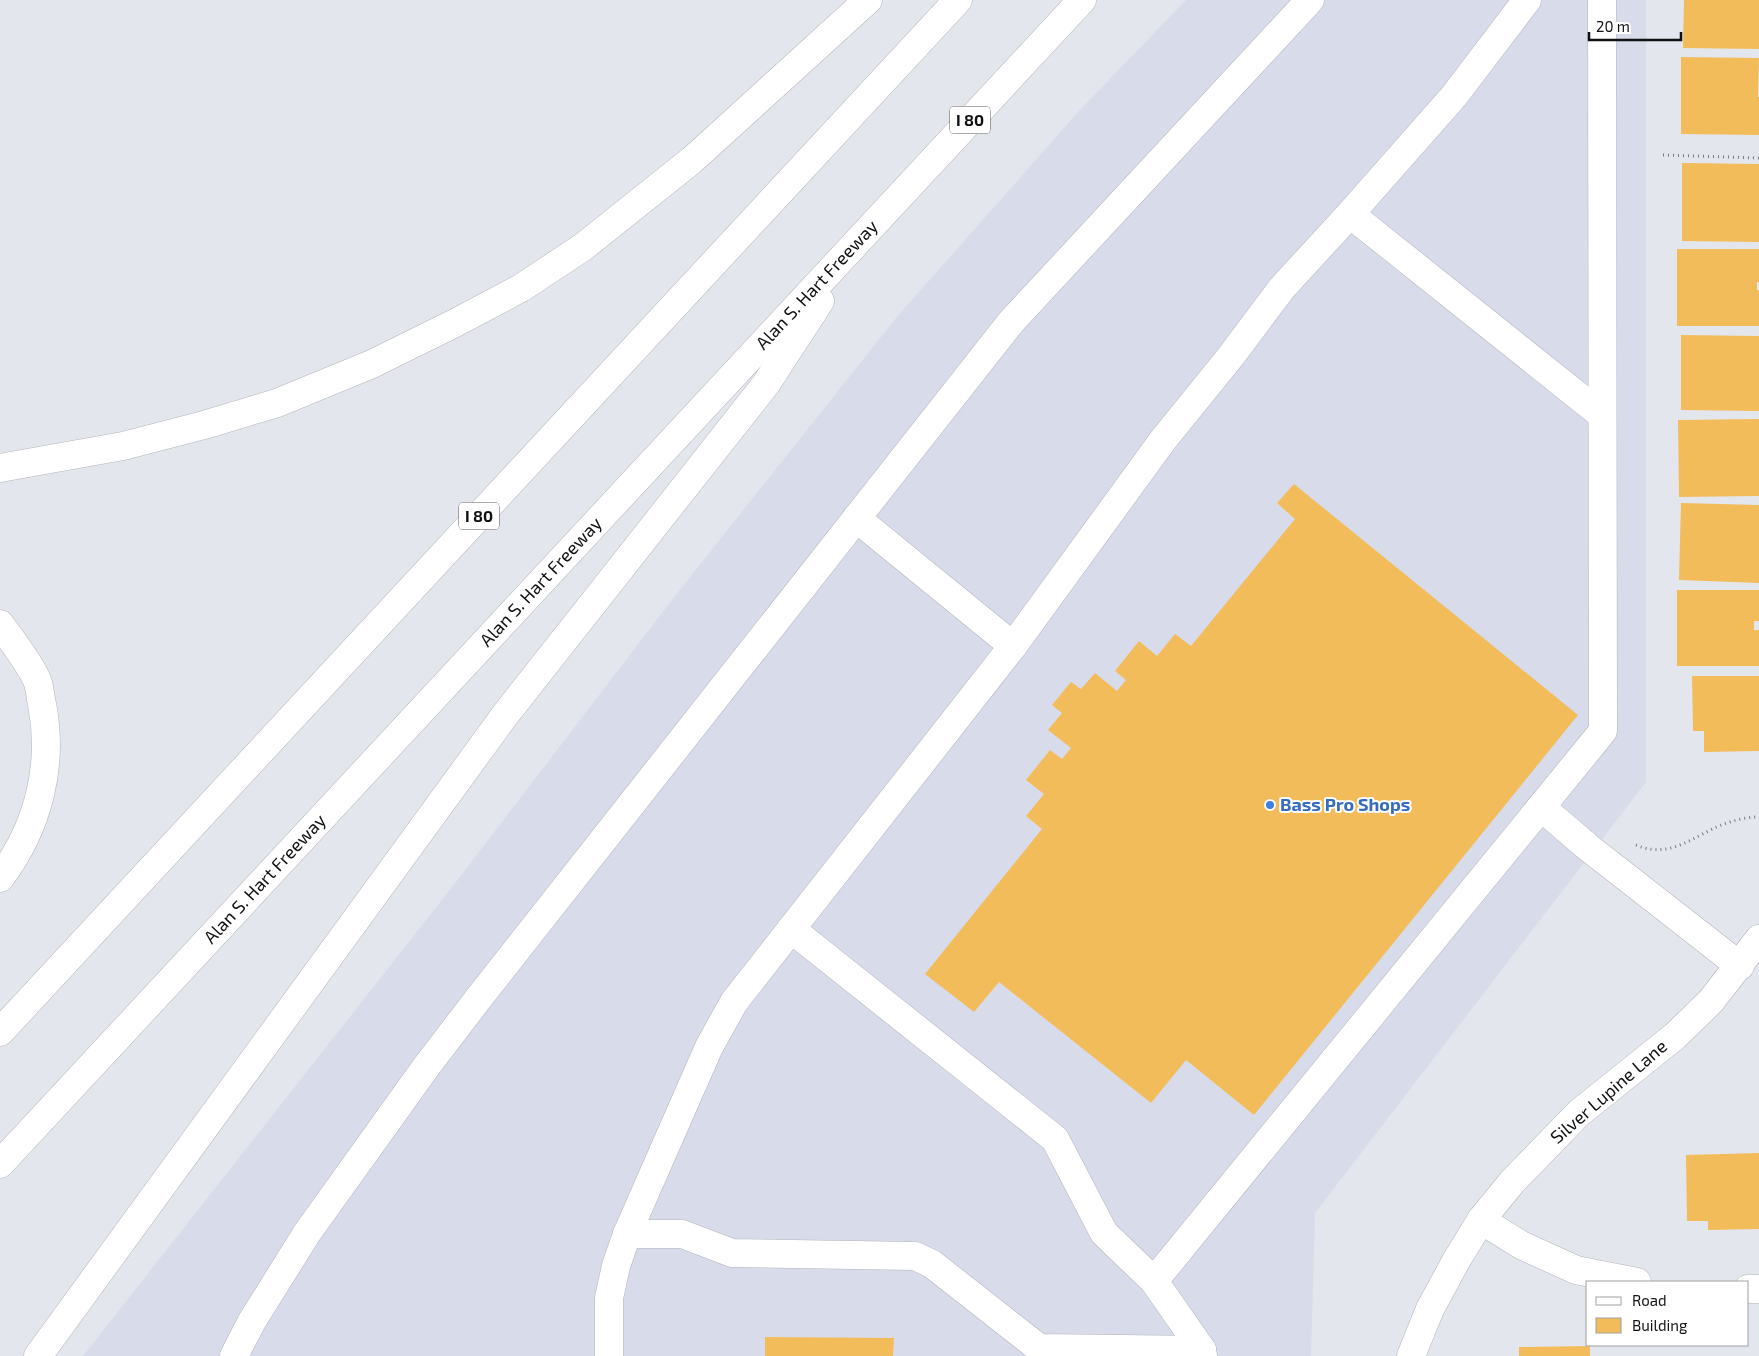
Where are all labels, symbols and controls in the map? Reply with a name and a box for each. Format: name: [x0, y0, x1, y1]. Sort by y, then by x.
scale bar: [1589, 10, 1682, 42]
text: 20 m: [1596, 17, 1630, 35]
road number: I 80: [950, 106, 990, 134]
street label: Alan S. Hart Freeway: [751, 215, 882, 354]
road number: I 80: [459, 502, 499, 530]
street label: Alan S. Hart Freeway: [475, 512, 606, 651]
place label: Bass Pro Shops: [1280, 793, 1410, 815]
marker: Bass Pro Shops: [1264, 799, 1276, 811]
street label: Alan S. Hart Freeway: [199, 809, 330, 948]
street label: Silver Lupine Lane: [1546, 1035, 1671, 1148]
legend: [1586, 1281, 1749, 1346]
text: Road: [1632, 1291, 1667, 1309]
text: Building: [1632, 1316, 1688, 1334]

